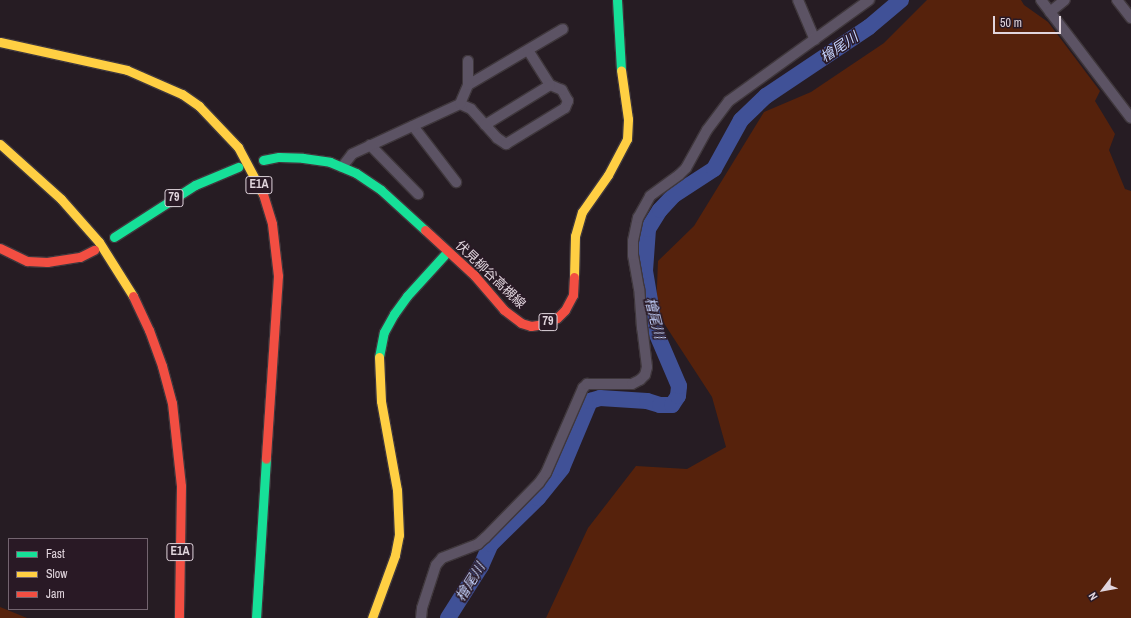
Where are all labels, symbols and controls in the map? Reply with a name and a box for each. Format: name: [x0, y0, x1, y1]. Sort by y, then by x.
scale bar: [995, 8, 1063, 34]
text: 50 m: [1000, 15, 1022, 31]
water label: 檜尾川: [817, 28, 861, 66]
road number: E1A: [245, 175, 273, 195]
road number: 79: [164, 188, 184, 208]
street label: 伏見柳谷高槻線: [452, 238, 528, 312]
water label: 檜尾川: [642, 296, 668, 340]
road number: 79: [538, 312, 558, 332]
legend: [8, 538, 148, 610]
road number: E1A: [166, 542, 194, 562]
text: Fast: [46, 546, 65, 562]
water label: 檜尾川: [452, 560, 488, 604]
text: Slow: [46, 566, 67, 582]
north arrow: [1083, 570, 1123, 610]
text: Jam: [46, 586, 65, 602]
text: N: [1085, 590, 1100, 603]

